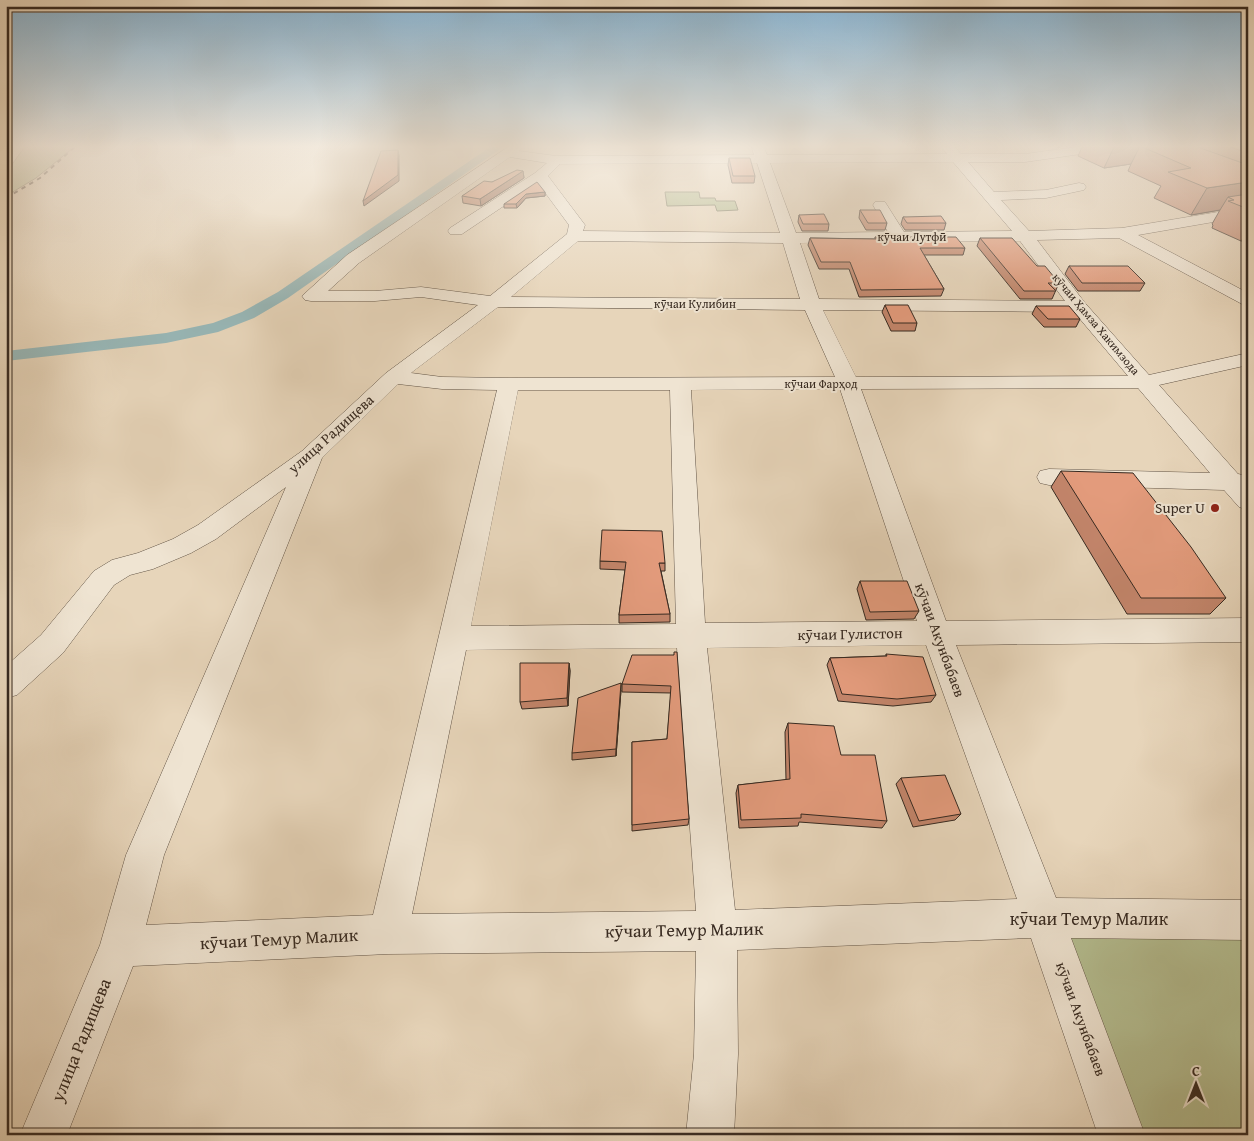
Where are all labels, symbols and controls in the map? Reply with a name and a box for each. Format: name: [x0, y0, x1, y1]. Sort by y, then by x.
street label: кӯчаи Лутфӣ: [877, 228, 947, 245]
street label: кӯчаи Ҳамза Хакимзода: [1049, 269, 1144, 379]
street label: кӯчаи Кулибин: [654, 295, 736, 312]
street label: кӯчаи Фарҳод: [784, 375, 858, 392]
street label: улица Радищева: [282, 389, 379, 479]
place label: Super U: [1155, 497, 1205, 518]
marker: Super U: [1209, 502, 1221, 514]
street label: кӯчаи Акунбабаев: [910, 580, 971, 700]
street label: кӯчаи Гулистон: [797, 622, 903, 645]
street label: кӯчаи Темур Малик: [1010, 905, 1169, 932]
street label: кӯчаи Темур Малик: [605, 915, 764, 944]
street label: кӯчаи Темур Малик: [199, 921, 359, 956]
street label: кӯчаи Акунбабаев: [1051, 959, 1112, 1079]
street label: улица Радищева: [43, 974, 118, 1107]
north arrow: [1172, 1058, 1222, 1108]
text: С: [1192, 1061, 1200, 1081]

